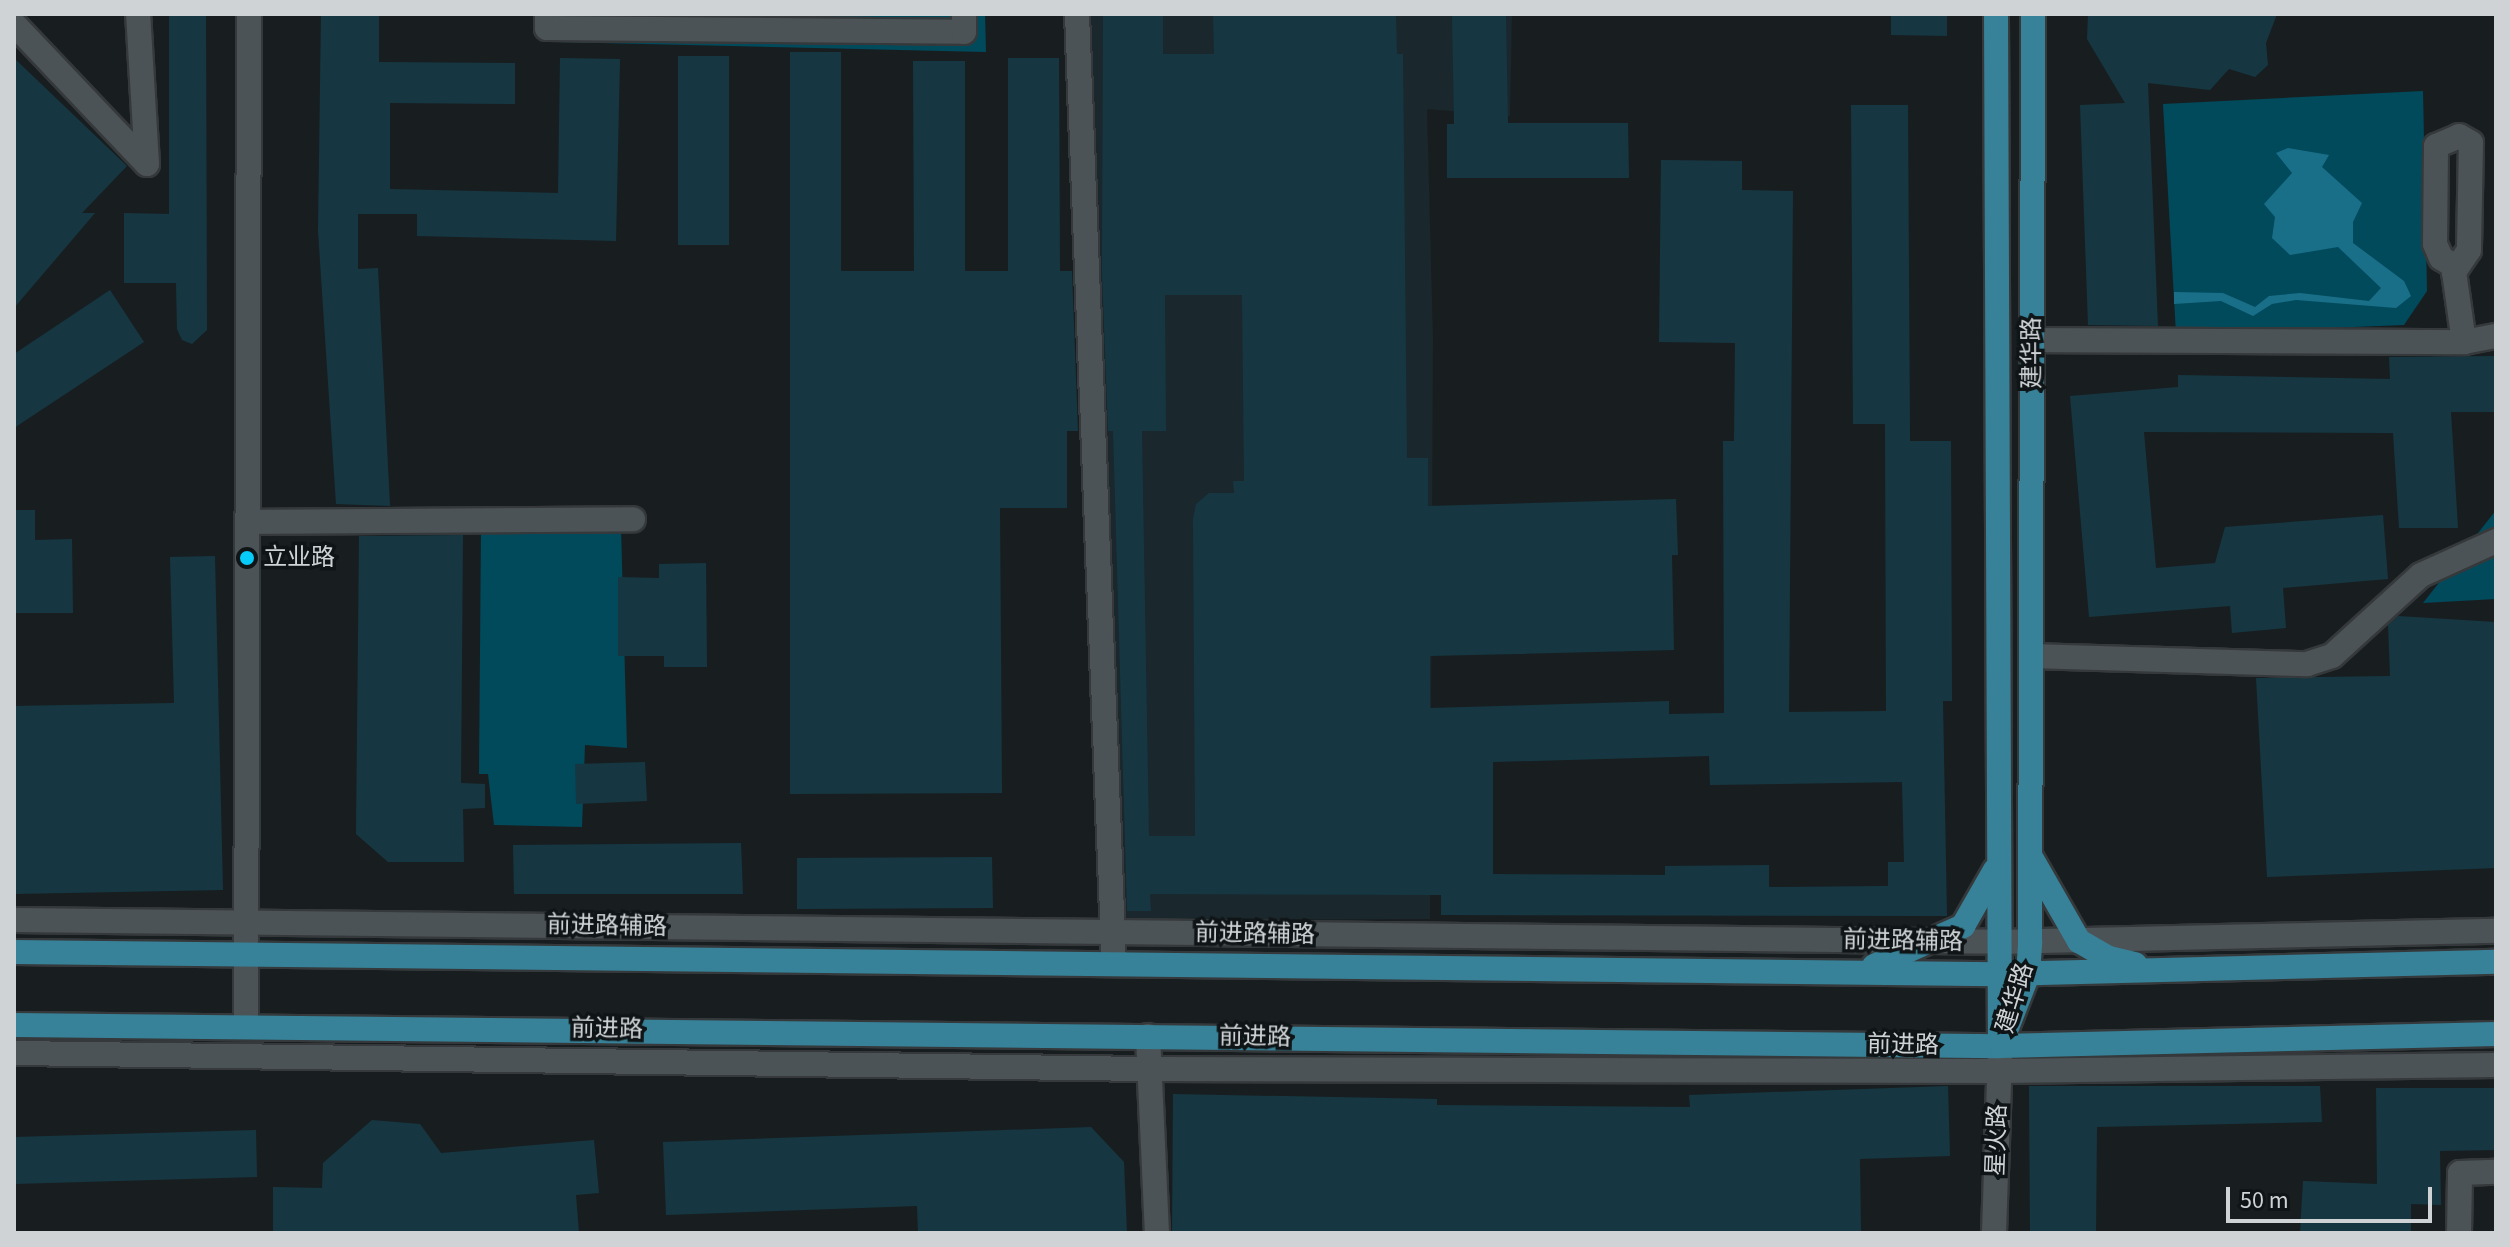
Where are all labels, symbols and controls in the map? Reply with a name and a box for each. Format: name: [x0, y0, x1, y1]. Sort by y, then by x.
street label: 建华路: [2018, 317, 2046, 389]
place label: 立业路: [263, 544, 335, 572]
marker: 立业路: [238, 549, 256, 567]
street label: 前进路辅路: [547, 911, 667, 941]
street label: 前进路辅路: [1195, 919, 1315, 949]
street label: 前进路辅路: [1843, 926, 1963, 956]
street label: 建华路: [1991, 959, 2039, 1037]
street label: 前进路: [571, 1014, 643, 1044]
street label: 前进路: [1219, 1022, 1291, 1052]
street label: 前进路: [1867, 1030, 1939, 1060]
street label: 星火路: [1981, 1104, 2013, 1176]
scale bar: [2230, 1171, 2436, 1221]
text: 50 m: [2240, 1183, 2289, 1218]

